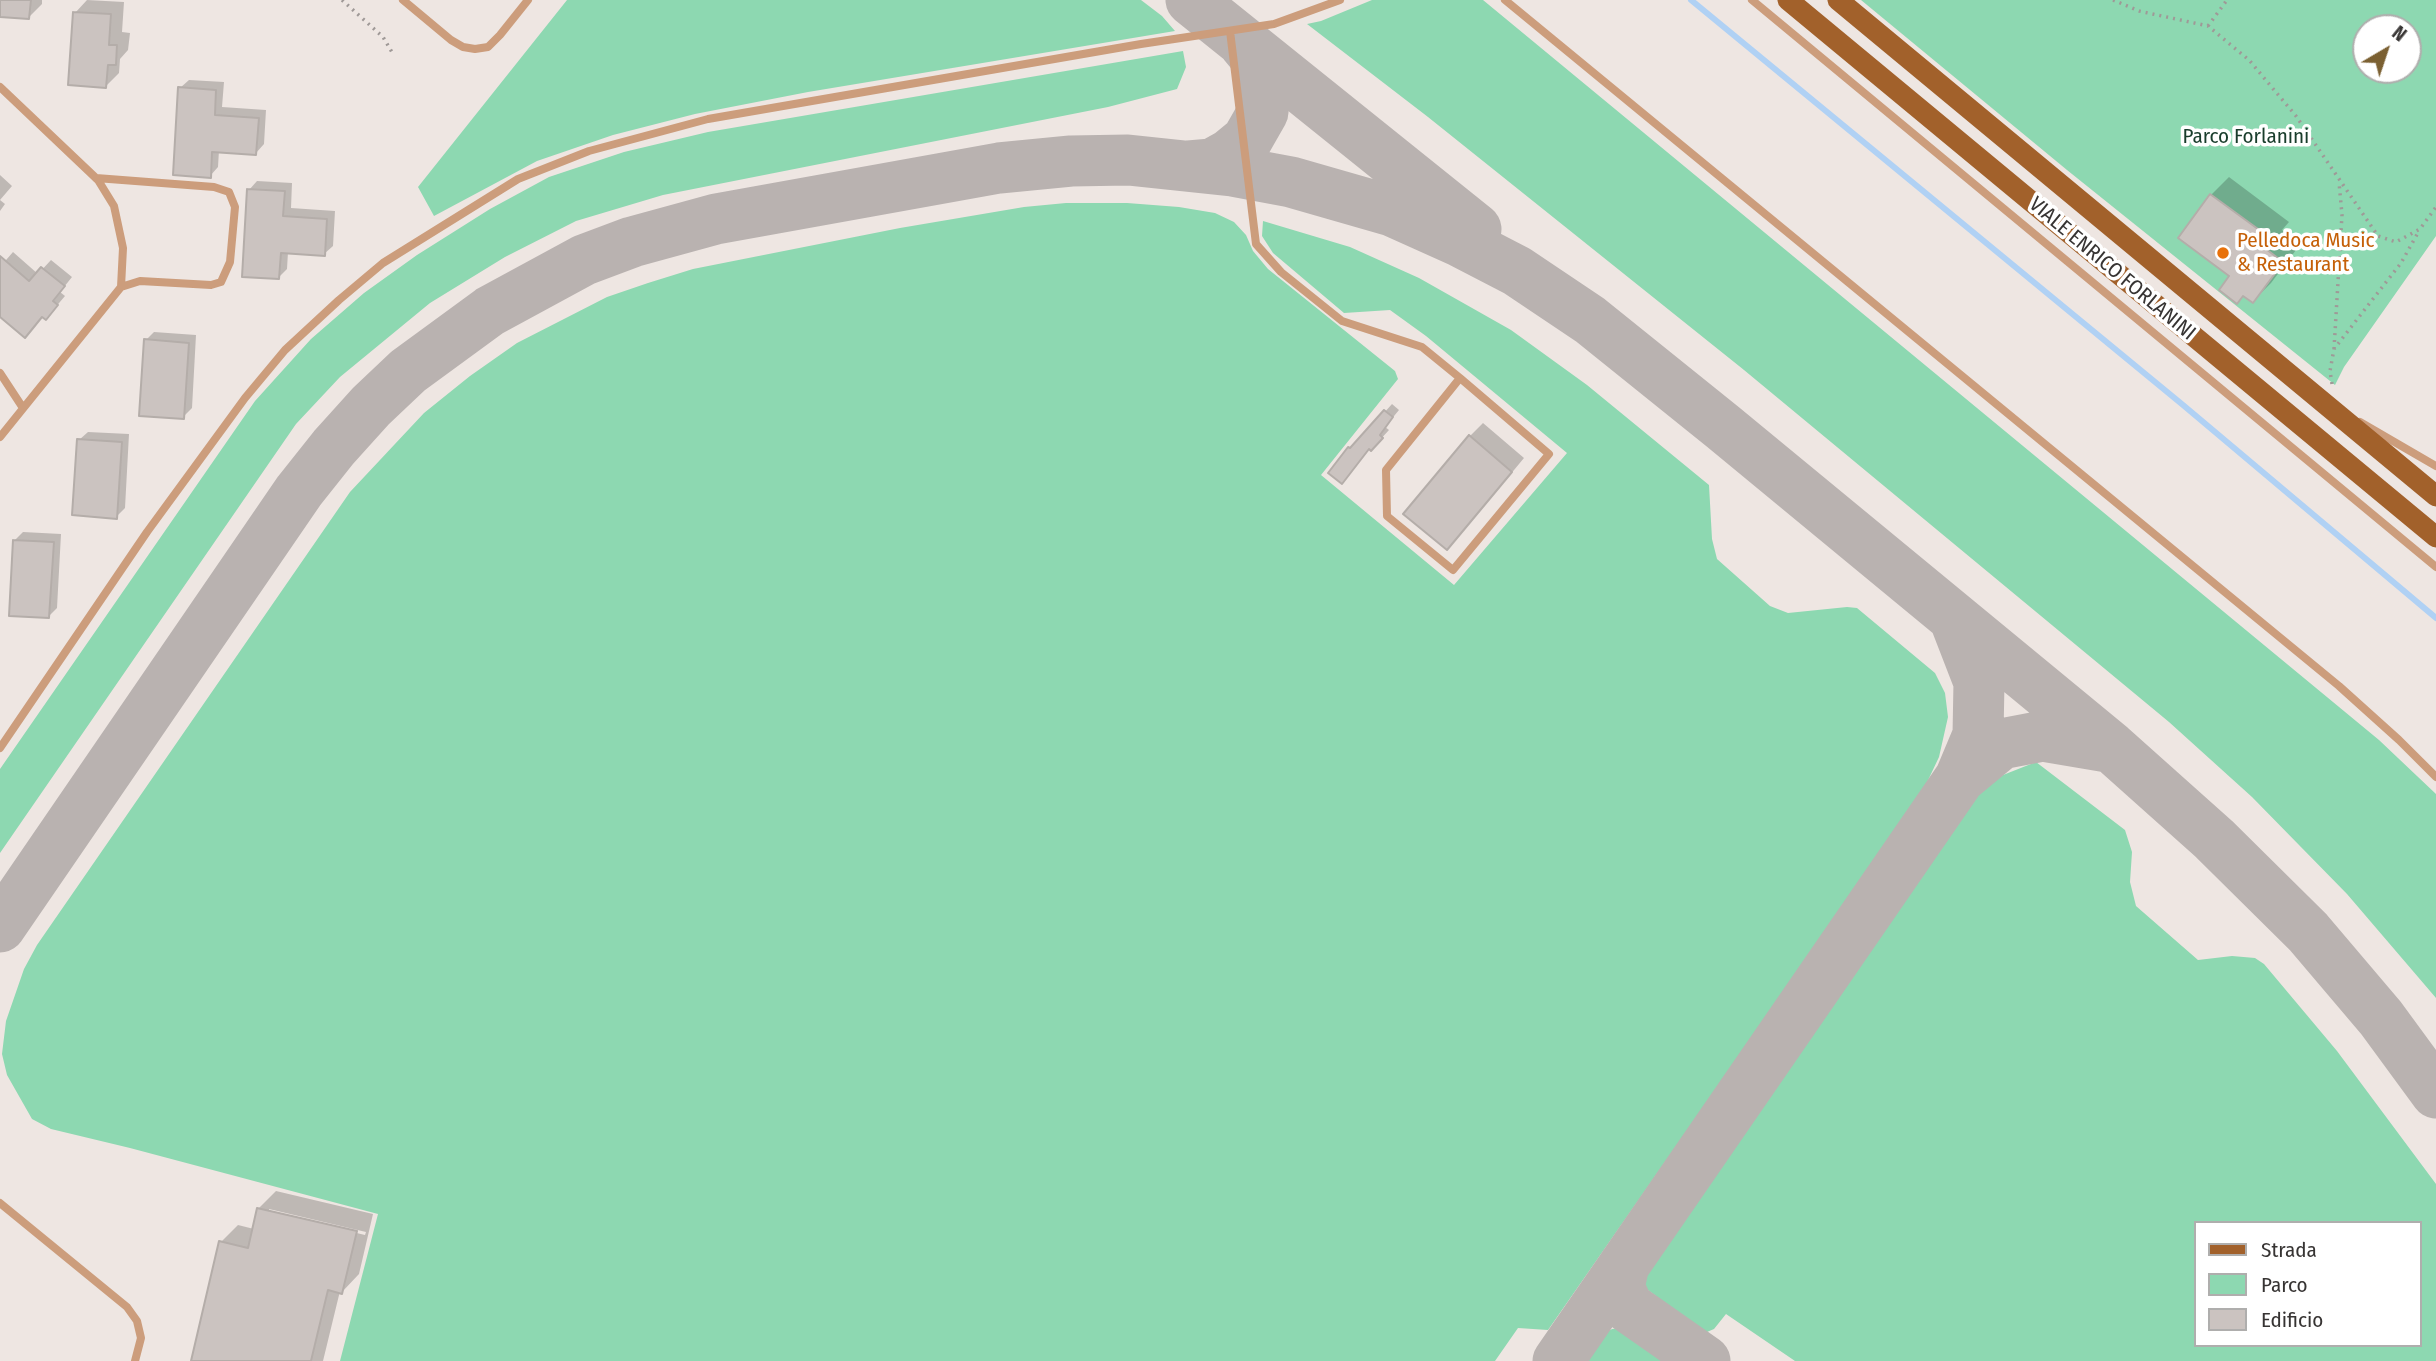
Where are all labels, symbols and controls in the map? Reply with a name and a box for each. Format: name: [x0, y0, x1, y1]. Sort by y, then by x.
north arrow: [2352, 14, 2422, 84]
text: N: [2388, 21, 2411, 46]
park label: Parco Forlanini: [2183, 124, 2309, 150]
street label: VIALE ENRICO FORLANINI: [2024, 192, 2200, 346]
place label: Pelledoca Music & Restaurant: [2237, 228, 2375, 278]
marker: Pelledoca Music & Restaurant: [2215, 245, 2231, 261]
legend: [2194, 1221, 2422, 1347]
text: Strada: [2261, 1237, 2317, 1263]
text: Parco: [2261, 1272, 2308, 1298]
text: Edificio: [2261, 1307, 2323, 1333]

